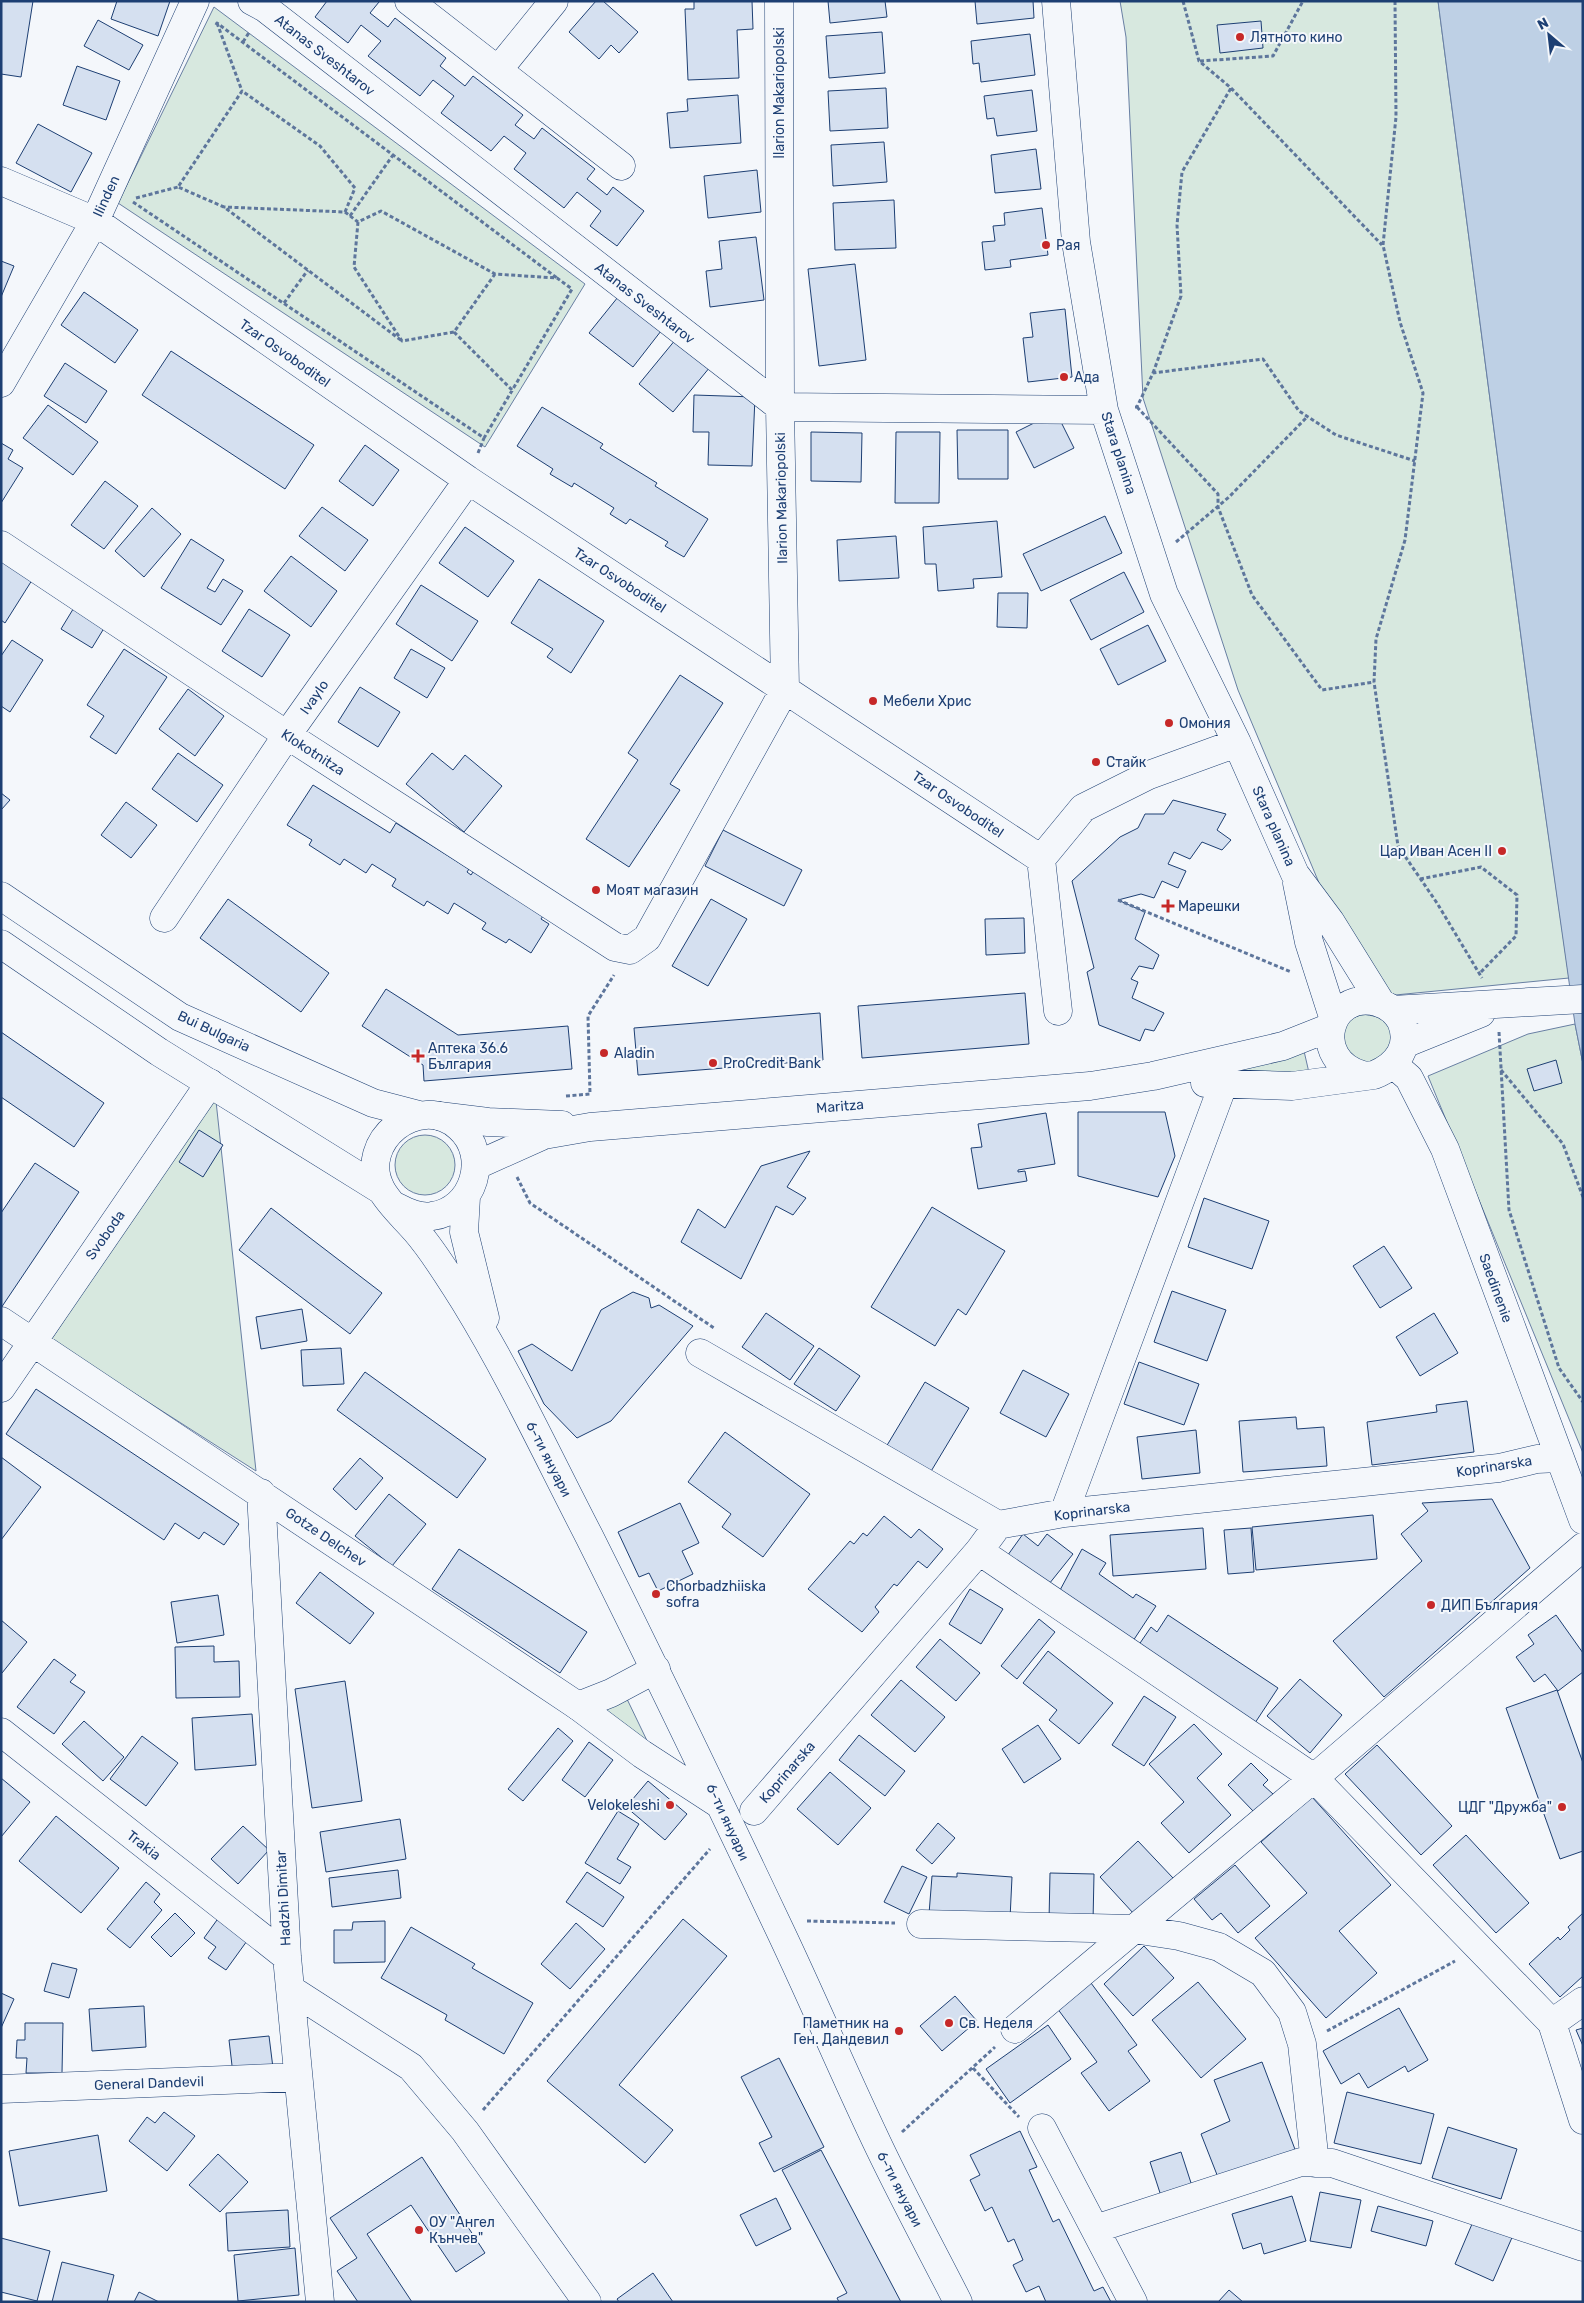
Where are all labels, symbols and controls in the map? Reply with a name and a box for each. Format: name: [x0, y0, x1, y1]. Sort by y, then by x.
north arrow: [1524, 10, 1574, 60]
street label: Atanas Sveshtarov: [271, 11, 378, 100]
text: N: [1535, 14, 1552, 34]
street label: Ilarion Makariopolski: [771, 27, 788, 159]
place label: Лятното кино: [1250, 29, 1342, 46]
marker: Лятното кино: [1234, 31, 1246, 43]
street label: Ilinden: [90, 173, 123, 220]
place label: Рая: [1056, 237, 1080, 254]
marker: Рая: [1040, 239, 1052, 251]
street label: Atanas Sveshtarov: [591, 259, 698, 348]
street label: Tzar Osvoboditel: [236, 316, 333, 391]
place label: Ада: [1074, 369, 1100, 386]
marker: Ада: [1058, 371, 1070, 383]
street label: Stara planina: [1097, 410, 1140, 497]
street label: Ilarion Makariopolski: [772, 432, 791, 564]
street label: Tzar Osvoboditel: [570, 544, 669, 617]
street label: Ivaylo: [297, 677, 332, 718]
place label: Мебели Хрис: [883, 693, 972, 710]
marker: Мебели Хрис: [867, 695, 879, 707]
place label: Омония: [1179, 715, 1231, 732]
marker: Омония: [1163, 717, 1175, 729]
street label: Klokotnitza: [278, 726, 348, 779]
place label: Стайк: [1106, 754, 1147, 771]
marker: Стайк: [1090, 756, 1102, 768]
street label: Tzar Osvoboditel: [909, 767, 1007, 841]
street label: Stara planina: [1248, 784, 1299, 869]
place label: Цар Иван Асен II: [1380, 843, 1492, 860]
marker: Цар Иван Асен II: [1496, 845, 1508, 857]
place label: Моят магазин: [606, 882, 699, 899]
marker: Моят магазин: [590, 884, 602, 896]
place label: Марешки: [1178, 898, 1240, 915]
marker: Марешки: [1162, 900, 1174, 912]
street label: Bui Bulgaria: [175, 1007, 253, 1056]
place label: Аптека 36.6 България: [428, 1040, 508, 1073]
place label: Aladin: [614, 1045, 655, 1062]
marker: Aladin: [598, 1047, 610, 1059]
marker: Аптека 36.6 България: [412, 1050, 424, 1062]
place label: ProCredit Bank: [723, 1055, 822, 1072]
marker: ProCredit Bank: [707, 1057, 719, 1069]
street label: Maritza: [815, 1096, 865, 1117]
street label: Svoboda: [82, 1207, 129, 1263]
street label: Saedinenie: [1475, 1251, 1516, 1325]
street label: 6-ти януари: [522, 1418, 575, 1500]
street label: Koprinarska: [1455, 1452, 1533, 1481]
street label: Koprinarska: [1053, 1498, 1131, 1525]
street label: Gotze Delchev: [282, 1504, 370, 1571]
place label: Chorbadzhiiska sofra: [666, 1578, 766, 1611]
marker: Chorbadzhiiska sofra: [650, 1588, 662, 1600]
place label: ДИП България: [1441, 1597, 1538, 1614]
marker: ДИП България: [1425, 1599, 1437, 1611]
street label: Koprinarska: [756, 1738, 819, 1807]
street label: 6-ти януари: [702, 1781, 753, 1863]
place label: Velokeleshi: [587, 1797, 660, 1814]
marker: Velokeleshi: [664, 1799, 676, 1811]
place label: ЦДГ "Дружба": [1458, 1799, 1552, 1816]
marker: ЦДГ "Дружба": [1556, 1801, 1568, 1813]
street label: Trakia: [123, 1827, 164, 1864]
street label: Hadzhi Dimitar: [272, 1849, 294, 1946]
place label: Паметник на Ген. Дандевил: [793, 2015, 889, 2048]
place label: Св. Неделя: [959, 2015, 1033, 2032]
marker: Св. Неделя: [943, 2017, 955, 2029]
marker: Паметник на Ген. Дандевил: [893, 2025, 905, 2037]
street label: General Dandevil: [94, 2073, 204, 2094]
street label: 6-ти януари: [873, 2148, 926, 2230]
place label: ОУ "Ангел Кънчев": [429, 2214, 495, 2247]
marker: ОУ "Ангел Кънчев": [413, 2224, 425, 2236]

